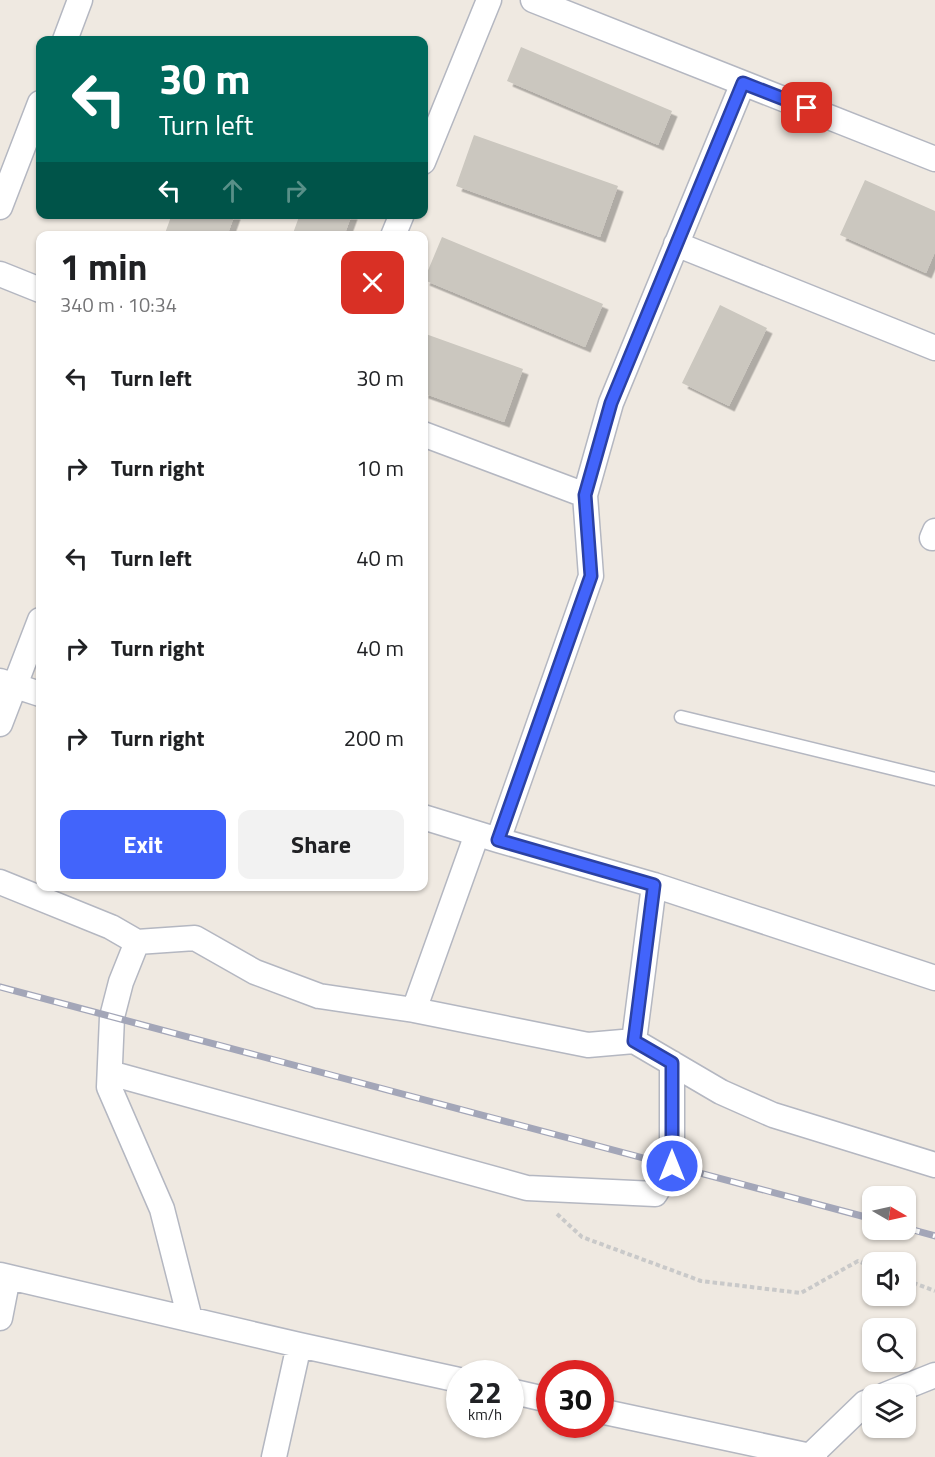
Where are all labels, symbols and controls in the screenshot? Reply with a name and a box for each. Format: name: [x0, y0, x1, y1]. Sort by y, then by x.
text: 30 m: [159, 46, 251, 110]
icon: left: [60, 60, 138, 138]
pin: [781, 82, 832, 133]
icon: arrive: [790, 91, 823, 124]
text: Turn left: [159, 104, 253, 145]
icon: left: [153, 174, 186, 207]
icon: ahead: [216, 174, 249, 207]
icon: right: [279, 174, 312, 207]
text: 1 min: [60, 239, 147, 294]
button: close: [341, 251, 404, 314]
text: 340 m · 10:34: [60, 289, 177, 320]
text: Turn left: [111, 361, 192, 395]
text: 30 m: [356, 361, 404, 395]
icon: left: [60, 362, 93, 395]
text: Turn right: [111, 451, 205, 485]
text: 10 m: [356, 451, 404, 485]
icon: right: [60, 452, 93, 485]
text: Turn left: [111, 541, 192, 575]
text: 40 m: [356, 541, 404, 575]
icon: left: [60, 542, 93, 575]
text: Turn right: [111, 631, 205, 665]
text: 40 m: [356, 631, 404, 665]
icon: right: [60, 632, 93, 665]
text: Turn right: [111, 721, 205, 755]
text: 200 m: [344, 721, 404, 755]
icon: right: [60, 722, 93, 755]
button: Exit: [60, 810, 226, 879]
button: Share: [238, 810, 404, 879]
position arrow: [640, 1134, 704, 1198]
north arrow: [862, 1186, 916, 1240]
map controls: [862, 1186, 916, 1438]
button: sound: [862, 1252, 916, 1306]
button: search: [862, 1318, 916, 1372]
speed limit sign: 30: [536, 1360, 614, 1438]
text: 22: [468, 1369, 502, 1415]
button: layers: [862, 1384, 916, 1438]
text: km/h: [468, 1403, 502, 1426]

